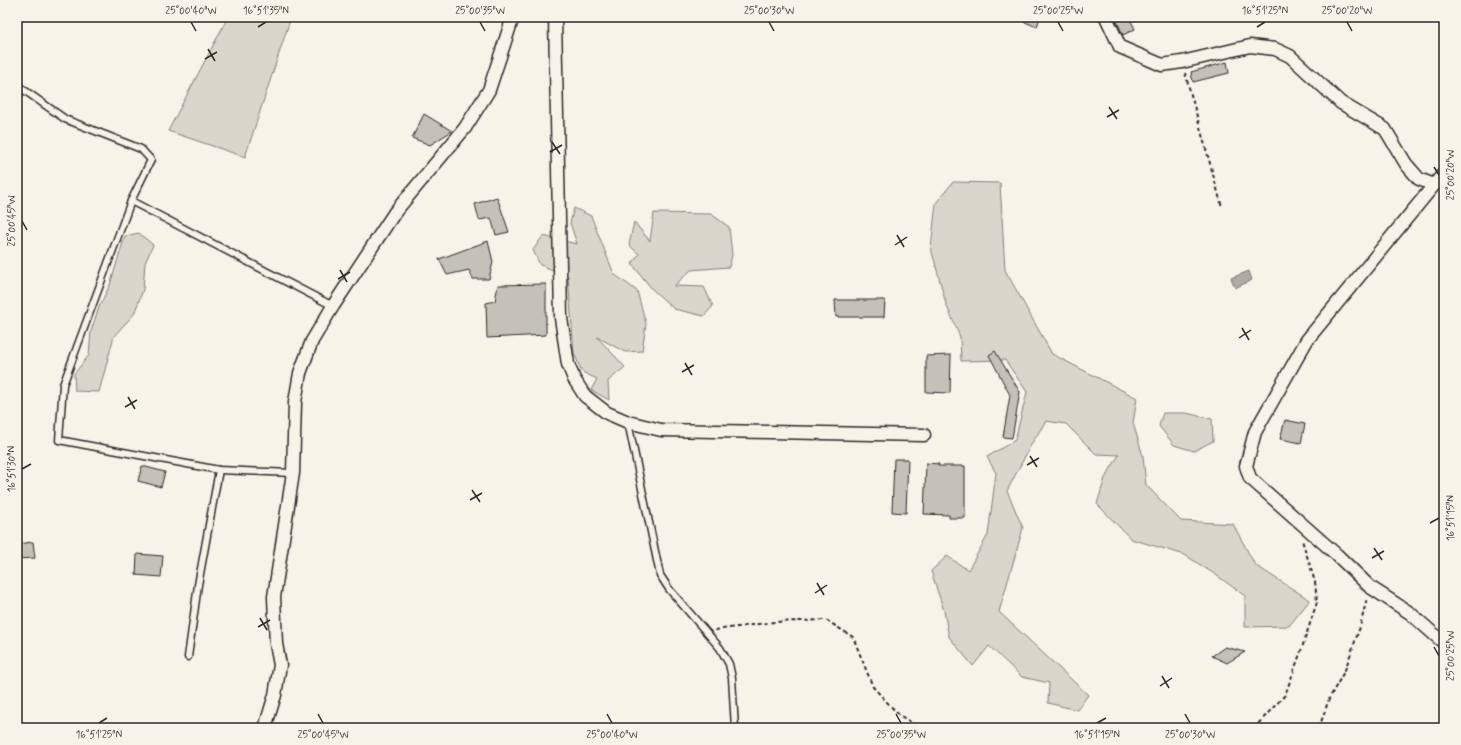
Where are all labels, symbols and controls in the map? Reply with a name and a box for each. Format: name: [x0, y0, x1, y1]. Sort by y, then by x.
text: 25°00'40"W: [165, 4, 217, 18]
text: 16°51'35"N: [243, 4, 289, 18]
text: 25°00'35"W: [455, 4, 505, 18]
text: 25°00'30"W: [744, 4, 794, 18]
text: 25°00'25"W: [1033, 4, 1083, 18]
text: 16°51'25"N: [1242, 4, 1288, 18]
text: 25°00'20"W: [1322, 4, 1372, 18]
text: 25°00'20"W: [1444, 150, 1458, 200]
text: 25°00'45"W: [5, 196, 19, 246]
text: 16°51'30"N: [5, 445, 19, 492]
text: 16°51'15"N: [1444, 495, 1458, 541]
text: 25°00'25"W: [1444, 631, 1458, 681]
text: 16°51'25"N: [76, 728, 122, 742]
text: 25°00'45"W: [298, 728, 348, 742]
text: 25°00'40"W: [586, 728, 638, 742]
text: 25°00'35"W: [876, 728, 926, 742]
text: 16°51'15"N: [1074, 728, 1120, 742]
text: 25°00'30"W: [1165, 728, 1215, 742]

